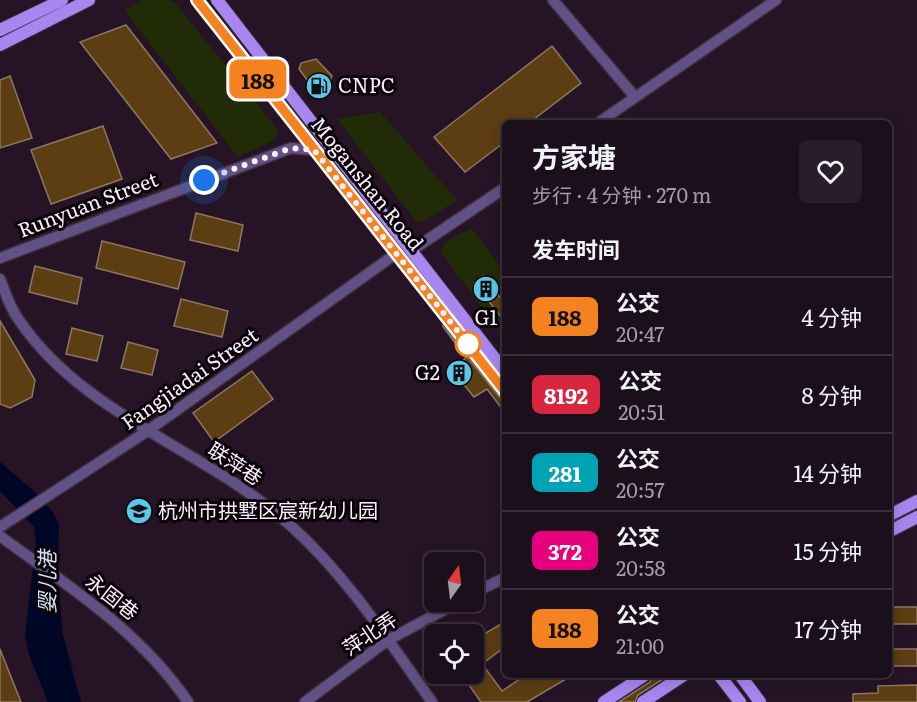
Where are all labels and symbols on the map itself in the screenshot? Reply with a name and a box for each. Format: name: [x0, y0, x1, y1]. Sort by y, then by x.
line badge: 188: [224, 60, 292, 98]
place label: CNPC: [338, 69, 395, 99]
fuel station icon: CNPC: [304, 71, 334, 101]
street label: Moganshan Road: [305, 109, 432, 256]
street label: Runyuan Street: [13, 163, 162, 244]
your location: [189, 165, 219, 195]
building icon: G1: [471, 274, 501, 304]
place label: G1: [474, 301, 498, 331]
street label: Fangjiadai Street: [114, 319, 263, 436]
unlabelled marker: [455, 331, 481, 357]
place label: G2: [415, 356, 440, 386]
building icon: G2: [444, 358, 474, 388]
street label: 联萍巷: [203, 433, 269, 491]
place label: 杭州市拱墅区宸新幼儿园: [158, 494, 378, 524]
school or university icon: 杭州市拱墅区宸新幼儿园: [124, 496, 154, 526]
water label: 婴儿港: [30, 548, 61, 614]
north arrow: [424, 552, 484, 612]
street label: 永固巷: [80, 565, 146, 626]
street label: 萍北弄: [336, 603, 402, 662]

